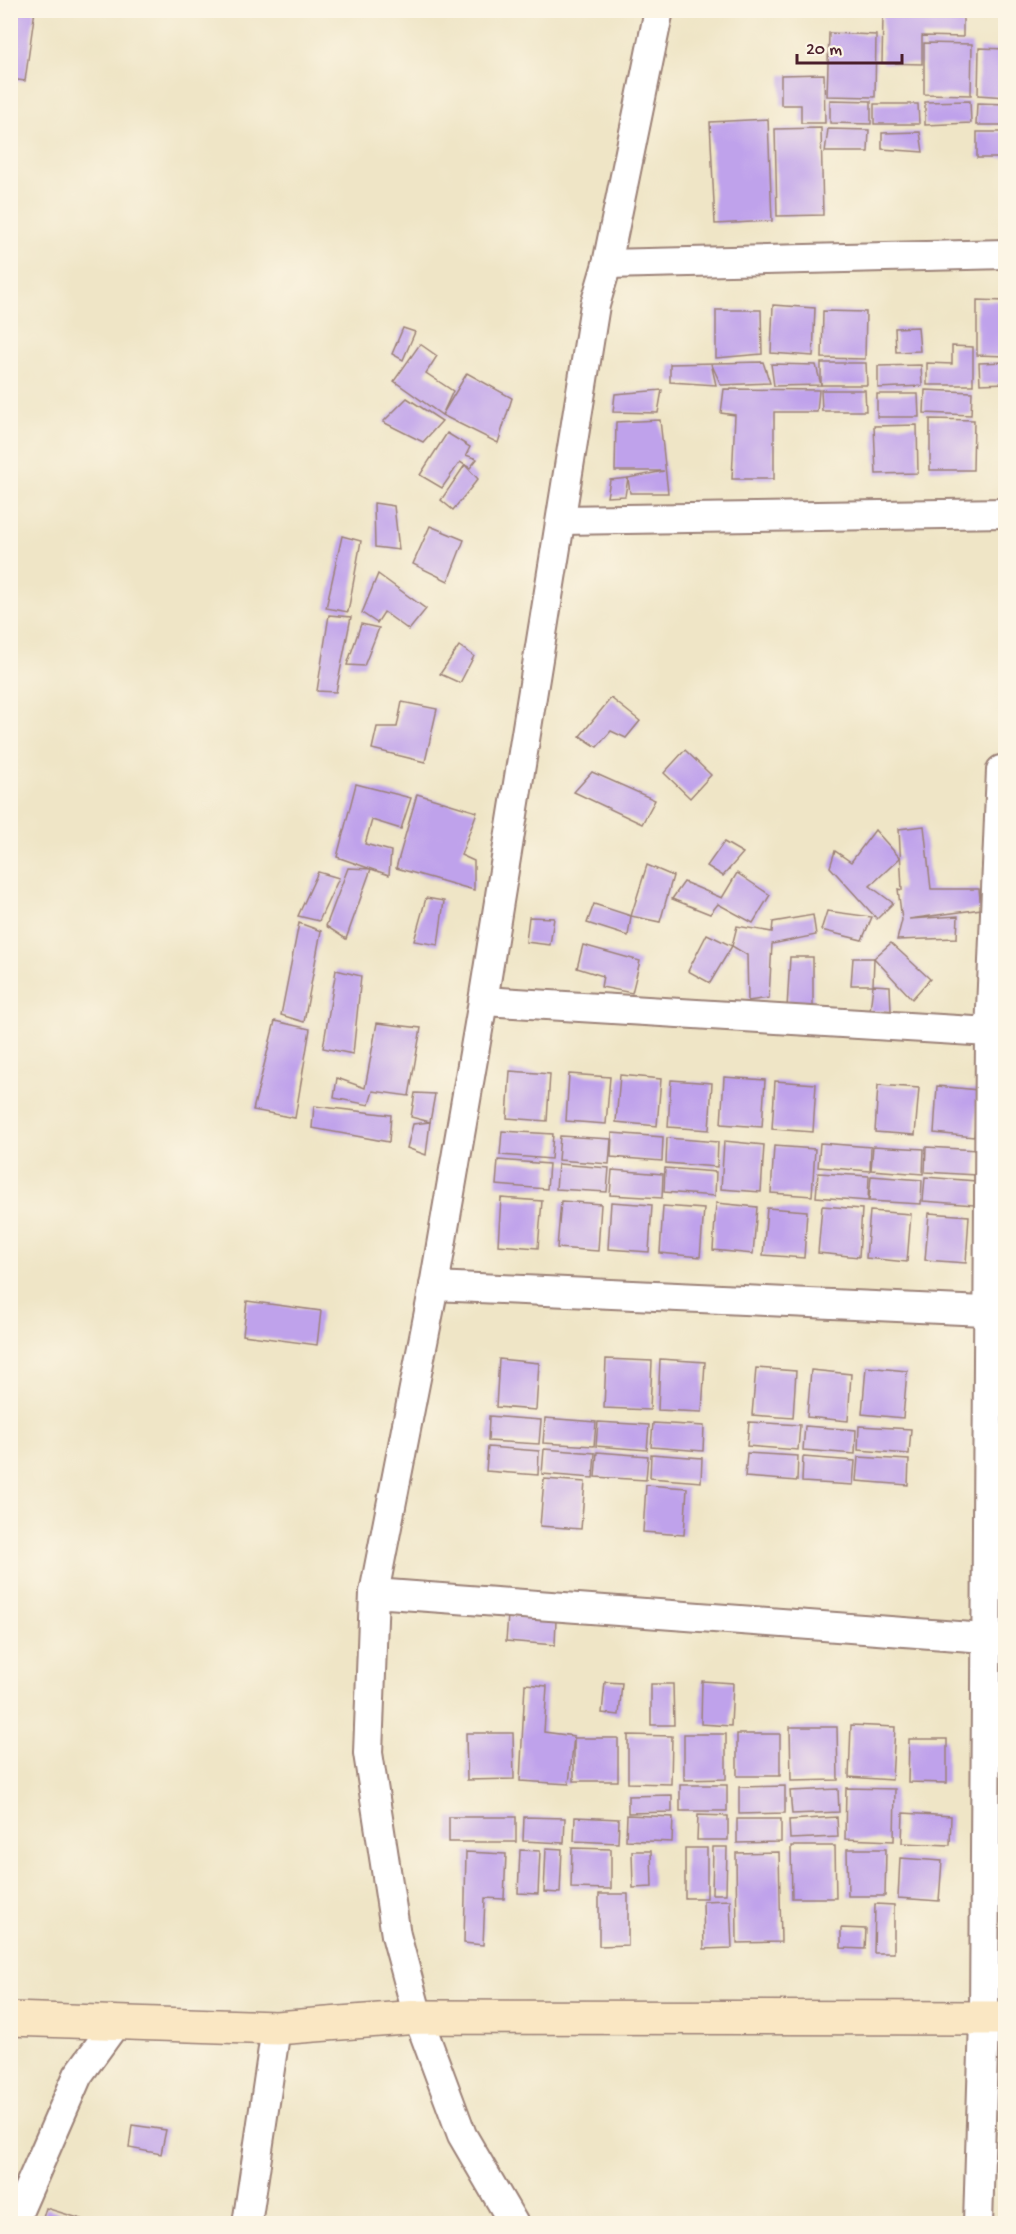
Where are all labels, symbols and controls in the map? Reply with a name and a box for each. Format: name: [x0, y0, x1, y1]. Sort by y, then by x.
scale bar: [797, 27, 902, 65]
text: 20 m: [806, 40, 842, 61]

